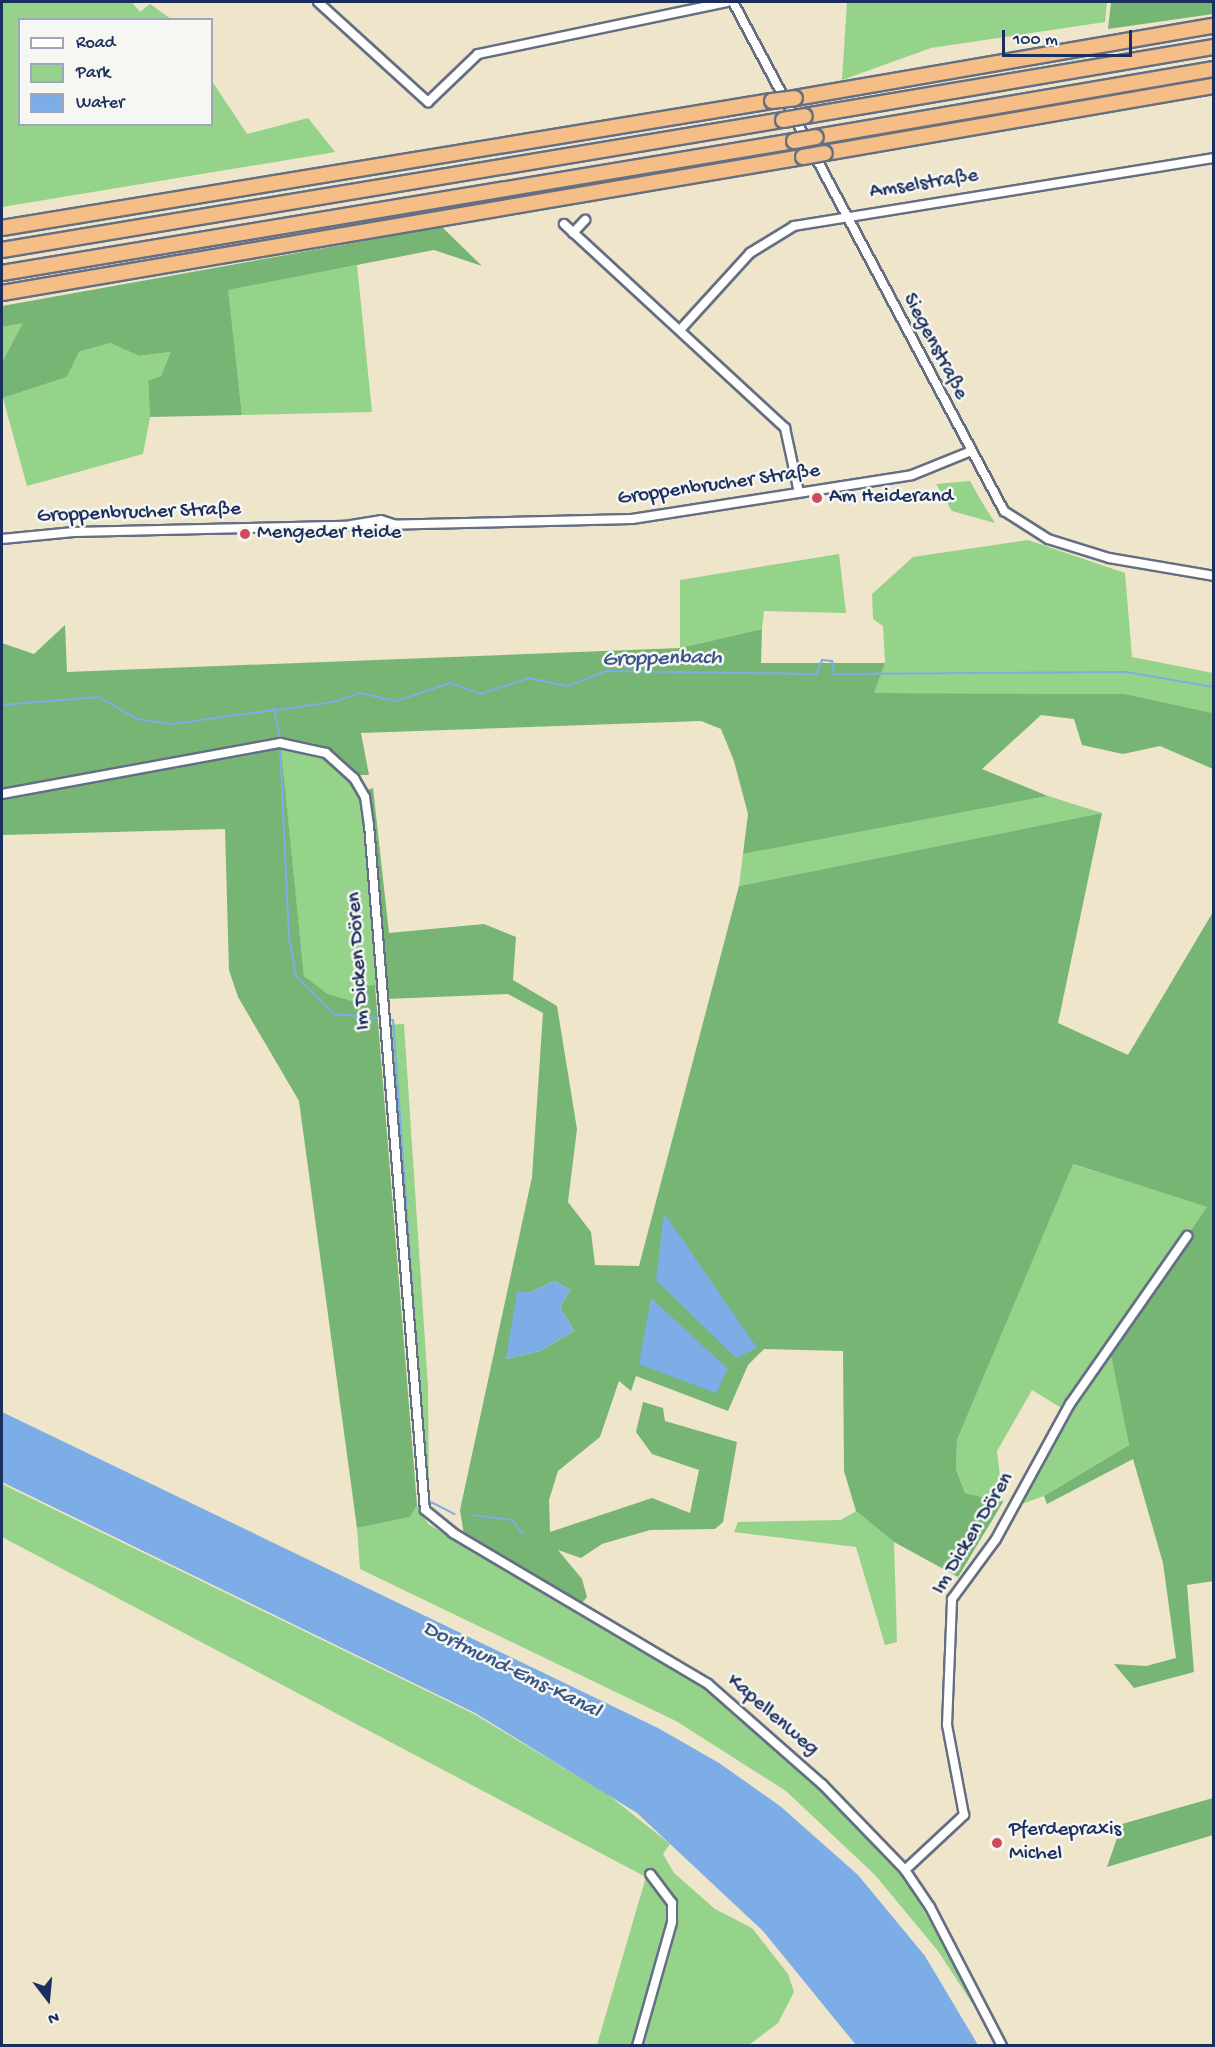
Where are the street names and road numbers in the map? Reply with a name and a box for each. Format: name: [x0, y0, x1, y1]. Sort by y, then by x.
street label: Amselstraße: [868, 164, 980, 206]
street label: Siegenstraße: [895, 289, 973, 405]
street label: Groppenbrucher Straße: [616, 459, 822, 513]
street label: Groppenbrucher Straße: [37, 498, 241, 530]
street label: Im Dicken Dören: [343, 891, 377, 1031]
street label: Im Dicken Dören: [928, 1468, 1020, 1600]
street label: Kapellenweg: [721, 1669, 823, 1763]

